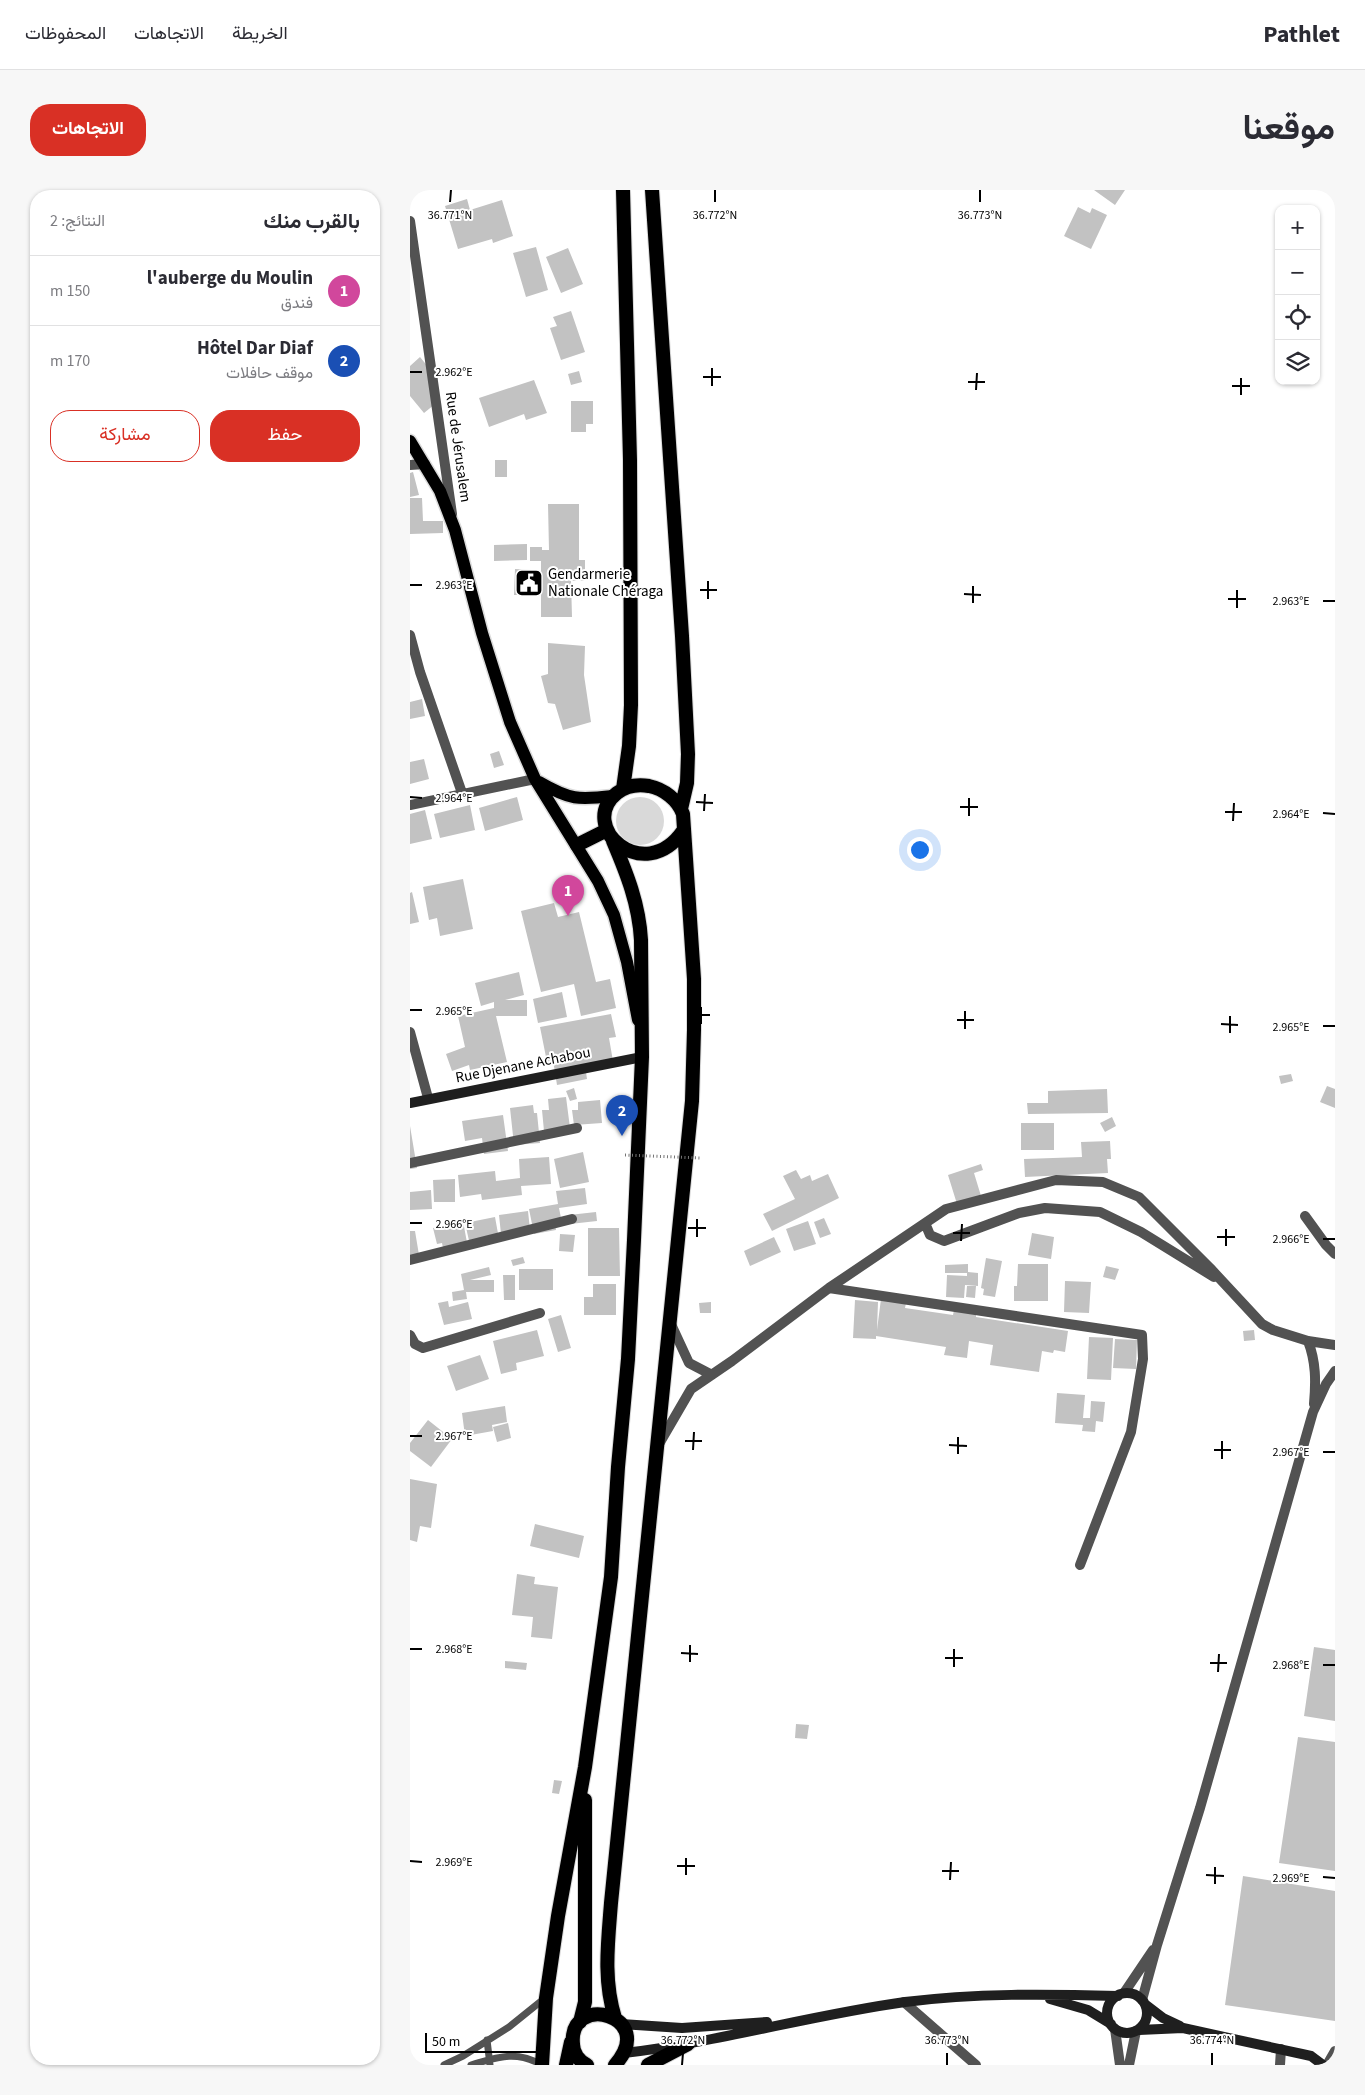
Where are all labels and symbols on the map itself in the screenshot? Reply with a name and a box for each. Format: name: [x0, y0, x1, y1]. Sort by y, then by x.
text: 36.771°N: [428, 207, 472, 224]
text: 36.772°N: [693, 207, 737, 224]
text: 36.773°N: [958, 207, 1002, 224]
text: 2.962°E: [435, 364, 473, 381]
street label: Rue de Jérusalem: [440, 390, 476, 504]
place label: Gendarmerie Nationale Chéraga: [548, 564, 663, 602]
public building icon: Gendarmerie Nationale Chéraga: [514, 568, 544, 598]
text: 2.963°E: [435, 577, 473, 594]
text: 2.963°E: [1272, 593, 1310, 610]
text: 2.964°E: [435, 790, 473, 807]
text: 2.964°E: [1272, 806, 1310, 823]
your location: [907, 837, 933, 863]
pin: 1: [552, 875, 584, 916]
text: 2.965°E: [435, 1003, 473, 1020]
text: 2.965°E: [1272, 1019, 1310, 1036]
street label: Rue Djenane Achabou: [454, 1042, 592, 1088]
pin: 2: [606, 1095, 638, 1136]
text: 2.966°E: [435, 1216, 473, 1233]
text: 2.966°E: [1272, 1231, 1310, 1248]
text: 2.967°E: [435, 1428, 473, 1445]
text: 2.967°E: [1272, 1444, 1310, 1461]
text: 2.968°E: [435, 1641, 473, 1658]
text: 2.968°E: [1272, 1657, 1310, 1674]
text: 2.969°E: [435, 1854, 473, 1871]
text: 2.969°E: [1272, 1870, 1310, 1887]
scale bar: [425, 2030, 544, 2053]
text: 36.772°N: [661, 2032, 705, 2049]
text: 36.773°N: [925, 2032, 969, 2049]
text: 36.774°N: [1190, 2032, 1234, 2049]

